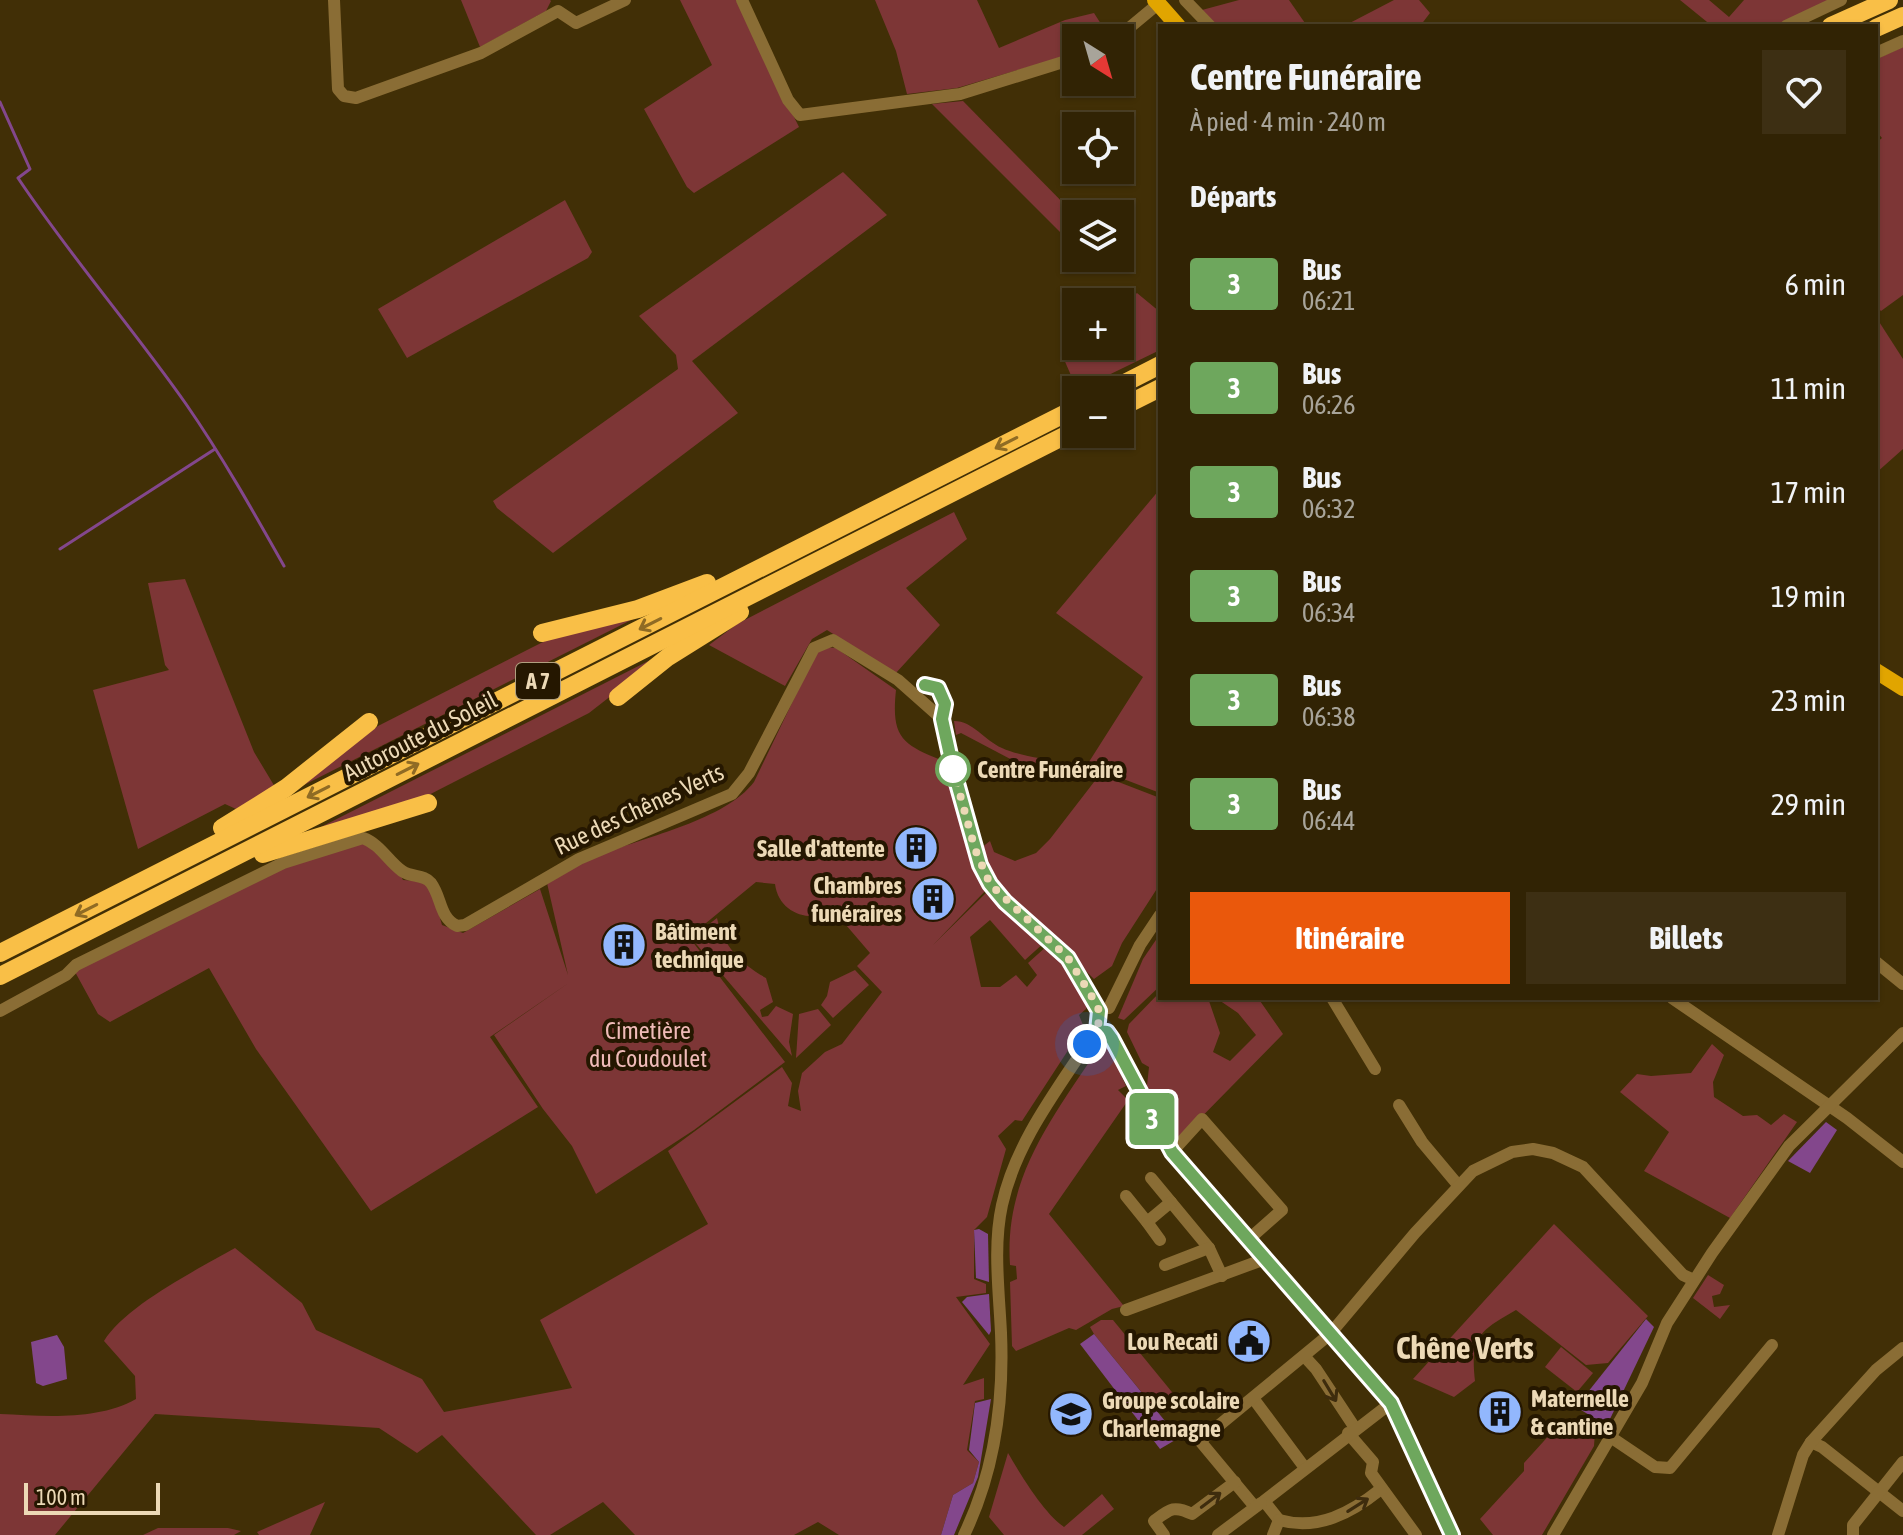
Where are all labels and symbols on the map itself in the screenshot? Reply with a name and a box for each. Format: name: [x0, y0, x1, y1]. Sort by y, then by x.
north arrow: [1062, 24, 1134, 96]
one-way arrow: [995, 436, 1019, 452]
one-way arrow: [638, 617, 662, 633]
road number: A 7: [516, 663, 560, 699]
street label: Autoroute du Soleil: [339, 685, 502, 786]
marker: Centre Funéraire: [936, 752, 970, 786]
place label: Centre Funéraire: [977, 756, 1123, 783]
street label: Rue des Chênes Verts: [550, 758, 728, 860]
one-way arrow: [395, 761, 419, 777]
one-way arrow: [306, 785, 330, 801]
building icon: Salle d'attente: [892, 824, 940, 872]
place label: Salle d'attente: [757, 835, 885, 862]
place label: Chambres funéraires: [811, 872, 903, 927]
building icon: Chambres funéraires: [909, 875, 957, 923]
one-way arrow: [74, 902, 98, 918]
place label: Bâtiment technique: [654, 918, 744, 973]
building icon: Bâtiment technique: [600, 921, 648, 969]
park label: Cimetière du Coudoulet: [589, 1017, 707, 1072]
your location: [1067, 1024, 1107, 1064]
line badge: 3: [1126, 1093, 1178, 1145]
public building icon: Lou Recati: [1225, 1317, 1273, 1365]
place label: Lou Recati: [1127, 1328, 1218, 1355]
district label: Chêne Verts: [1396, 1329, 1534, 1366]
one-way arrow: [1322, 1380, 1338, 1402]
place label: Maternelle & cantine: [1531, 1385, 1629, 1440]
place label: Groupe scolaire Charlemagne: [1102, 1387, 1240, 1442]
building icon: Maternelle & cantine: [1476, 1388, 1524, 1436]
school or university icon: Groupe scolaire Charlemagne: [1047, 1390, 1095, 1438]
scale bar: [24, 1479, 160, 1515]
one-way arrow: [1200, 1492, 1221, 1509]
one-way arrow: [1346, 1497, 1369, 1513]

